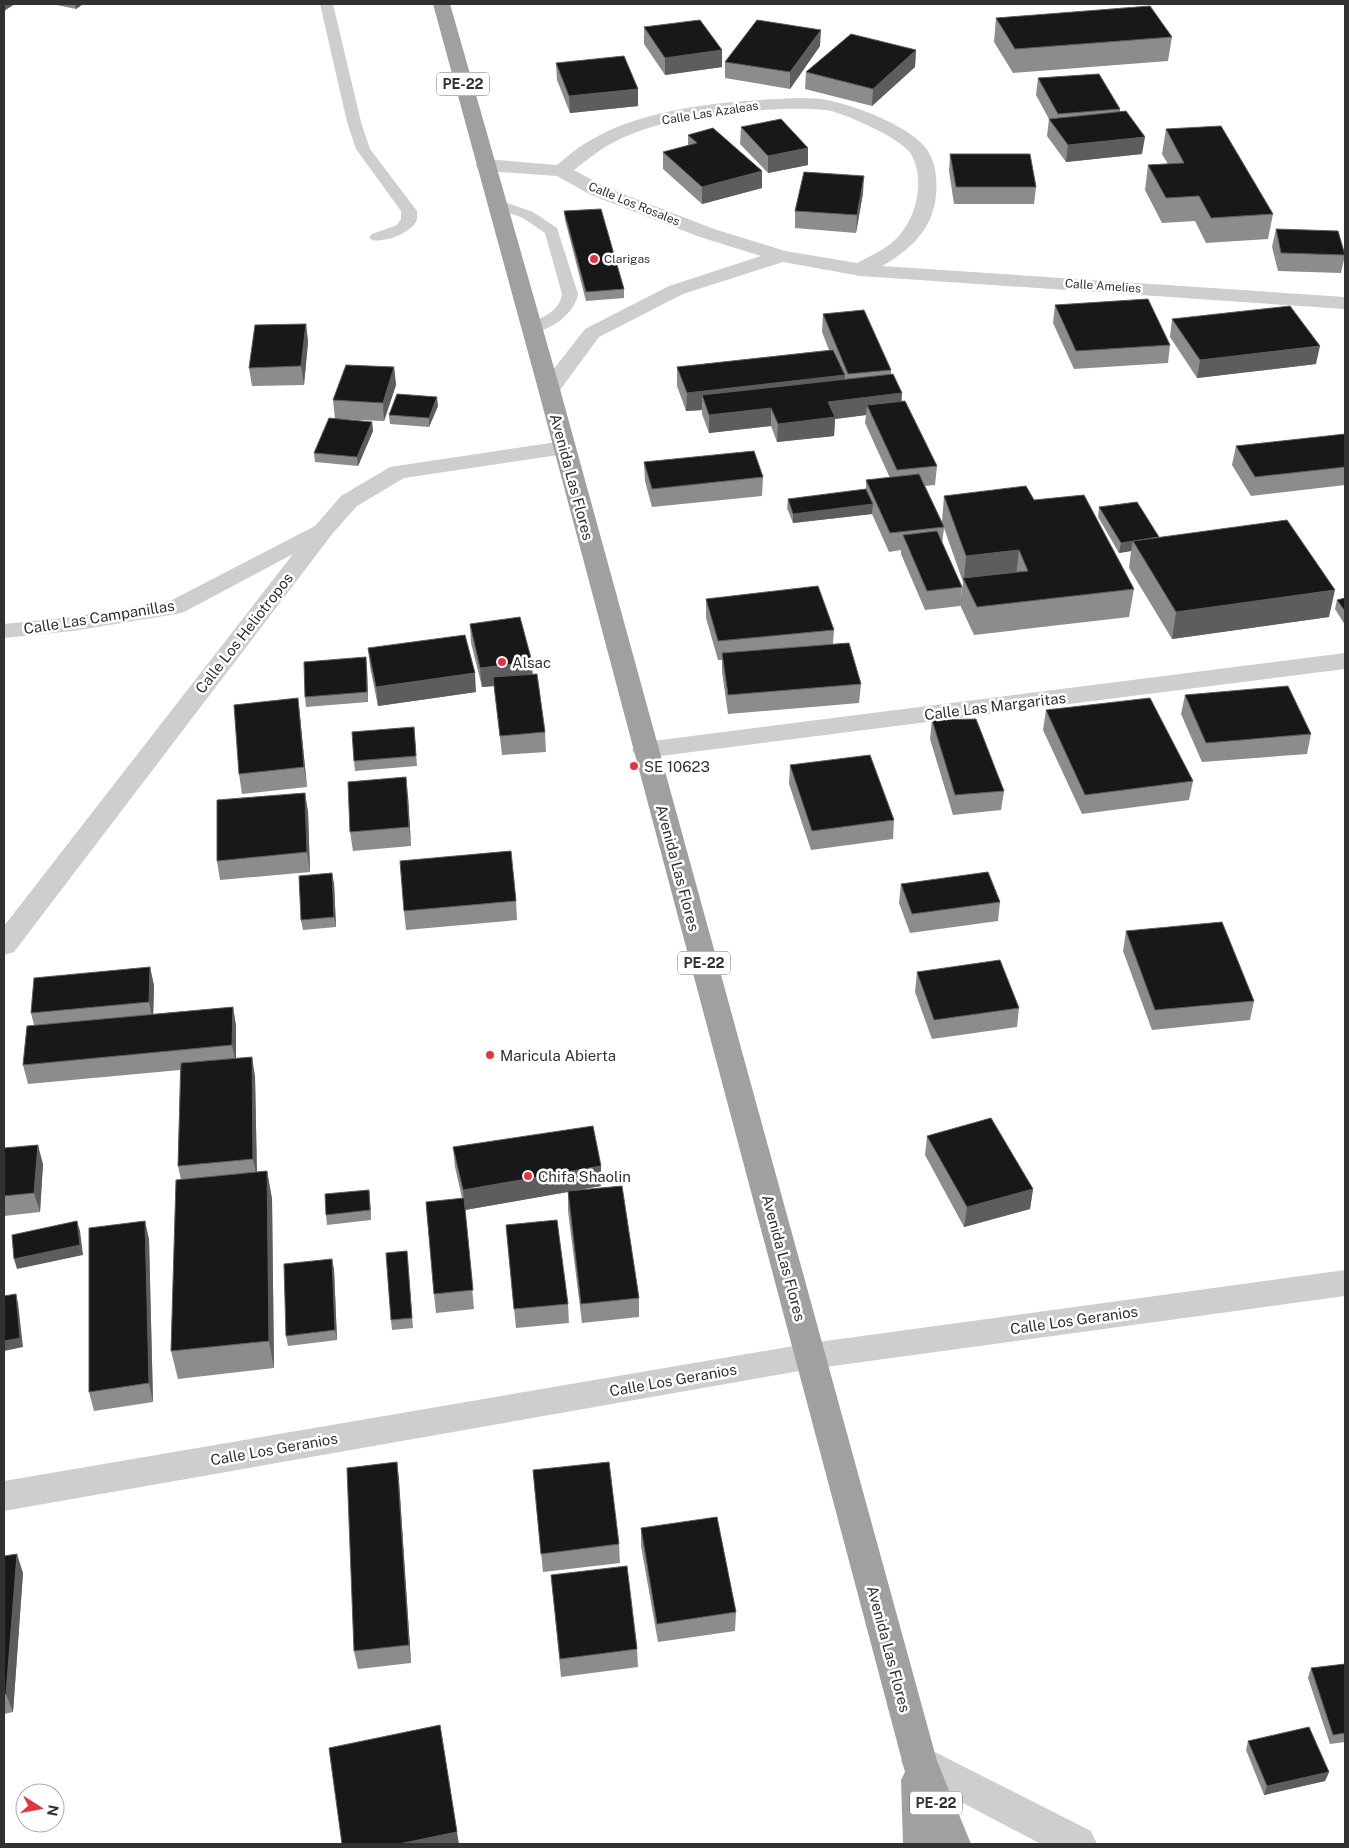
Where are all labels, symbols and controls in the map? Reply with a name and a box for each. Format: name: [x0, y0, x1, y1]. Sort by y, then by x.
road number: PE-22: [437, 72, 489, 96]
street label: Calle Las Azaleas: [661, 98, 759, 128]
street label: Calle Los Rosales: [586, 179, 682, 229]
place label: Clarigas: [604, 252, 650, 266]
marker: Clarigas: [588, 253, 600, 265]
street label: Calle Amelies: [1064, 276, 1142, 296]
street label: Avenida Las Flores: [547, 412, 597, 542]
street label: Calle Los Heliotropos: [192, 569, 296, 697]
street label: Calle Las Campanillas: [22, 597, 176, 637]
place label: Alsac: [512, 654, 551, 671]
marker: Alsac: [496, 656, 508, 668]
street label: Calle Las Margaritas: [923, 689, 1067, 723]
place label: SE 10623: [644, 758, 710, 775]
marker: SE 10623: [628, 760, 640, 772]
street label: Avenida Las Flores: [653, 803, 703, 933]
road number: PE-22: [678, 951, 730, 974]
place label: Maricula Abierta: [500, 1047, 616, 1064]
marker: Maricula Abierta: [484, 1049, 496, 1061]
place label: Chifa Shaolin: [538, 1168, 631, 1185]
marker: Chifa Shaolin: [522, 1170, 534, 1182]
street label: Avenida Las Flores: [759, 1193, 809, 1323]
street label: Calle Los Geranios: [1009, 1303, 1139, 1337]
street label: Calle Los Geranios: [608, 1360, 738, 1400]
street label: Calle Los Geranios: [209, 1429, 339, 1469]
street label: Avenida Las Flores: [864, 1584, 914, 1714]
north arrow: [15, 1783, 65, 1833]
road number: PE-22: [910, 1792, 962, 1815]
text: N: [44, 1804, 62, 1817]

